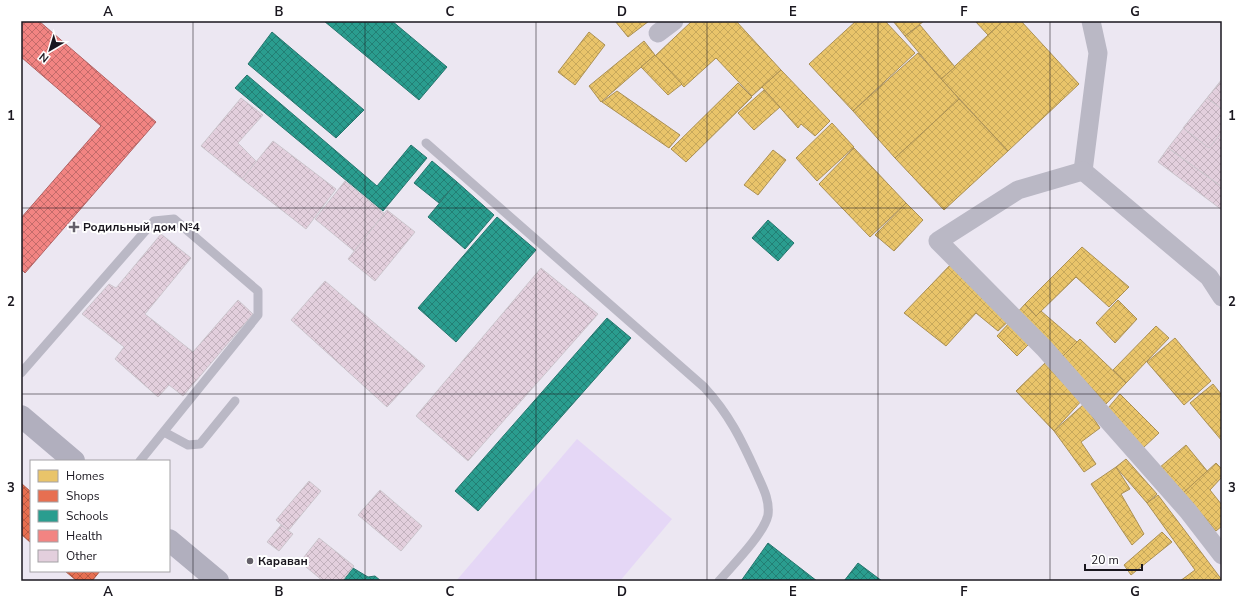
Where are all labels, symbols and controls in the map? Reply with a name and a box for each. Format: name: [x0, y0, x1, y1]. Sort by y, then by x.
text: A: [103, 3, 113, 21]
text: B: [275, 3, 284, 21]
text: C: [446, 3, 455, 21]
text: D: [617, 3, 627, 21]
text: E: [789, 3, 797, 21]
text: F: [960, 3, 968, 21]
text: G: [1130, 3, 1140, 21]
north arrow: [30, 30, 70, 70]
text: N: [36, 49, 52, 66]
text: 1: [7, 107, 15, 125]
text: 1: [1228, 107, 1236, 125]
place label: Родильный дом №4: [83, 219, 200, 235]
marker: Родильный дом №4: [68, 221, 80, 233]
text: 2: [7, 293, 15, 311]
text: 2: [1228, 293, 1236, 311]
legend: [30, 460, 170, 572]
text: Homes: [66, 468, 104, 484]
text: 3: [7, 479, 15, 497]
text: 3: [1228, 479, 1236, 497]
text: Shops: [66, 488, 100, 504]
text: Schools: [66, 508, 109, 524]
text: Health: [66, 528, 102, 544]
scale bar: [1085, 546, 1142, 572]
text: Other: [66, 548, 98, 564]
text: 20 m: [1091, 552, 1119, 568]
place label: Караван: [258, 553, 308, 569]
marker: Караван: [245, 556, 255, 566]
text: A: [103, 583, 113, 601]
text: B: [275, 583, 284, 601]
text: C: [446, 583, 455, 601]
text: D: [617, 583, 627, 601]
text: E: [789, 583, 797, 601]
text: F: [960, 583, 968, 601]
text: G: [1130, 583, 1140, 601]

